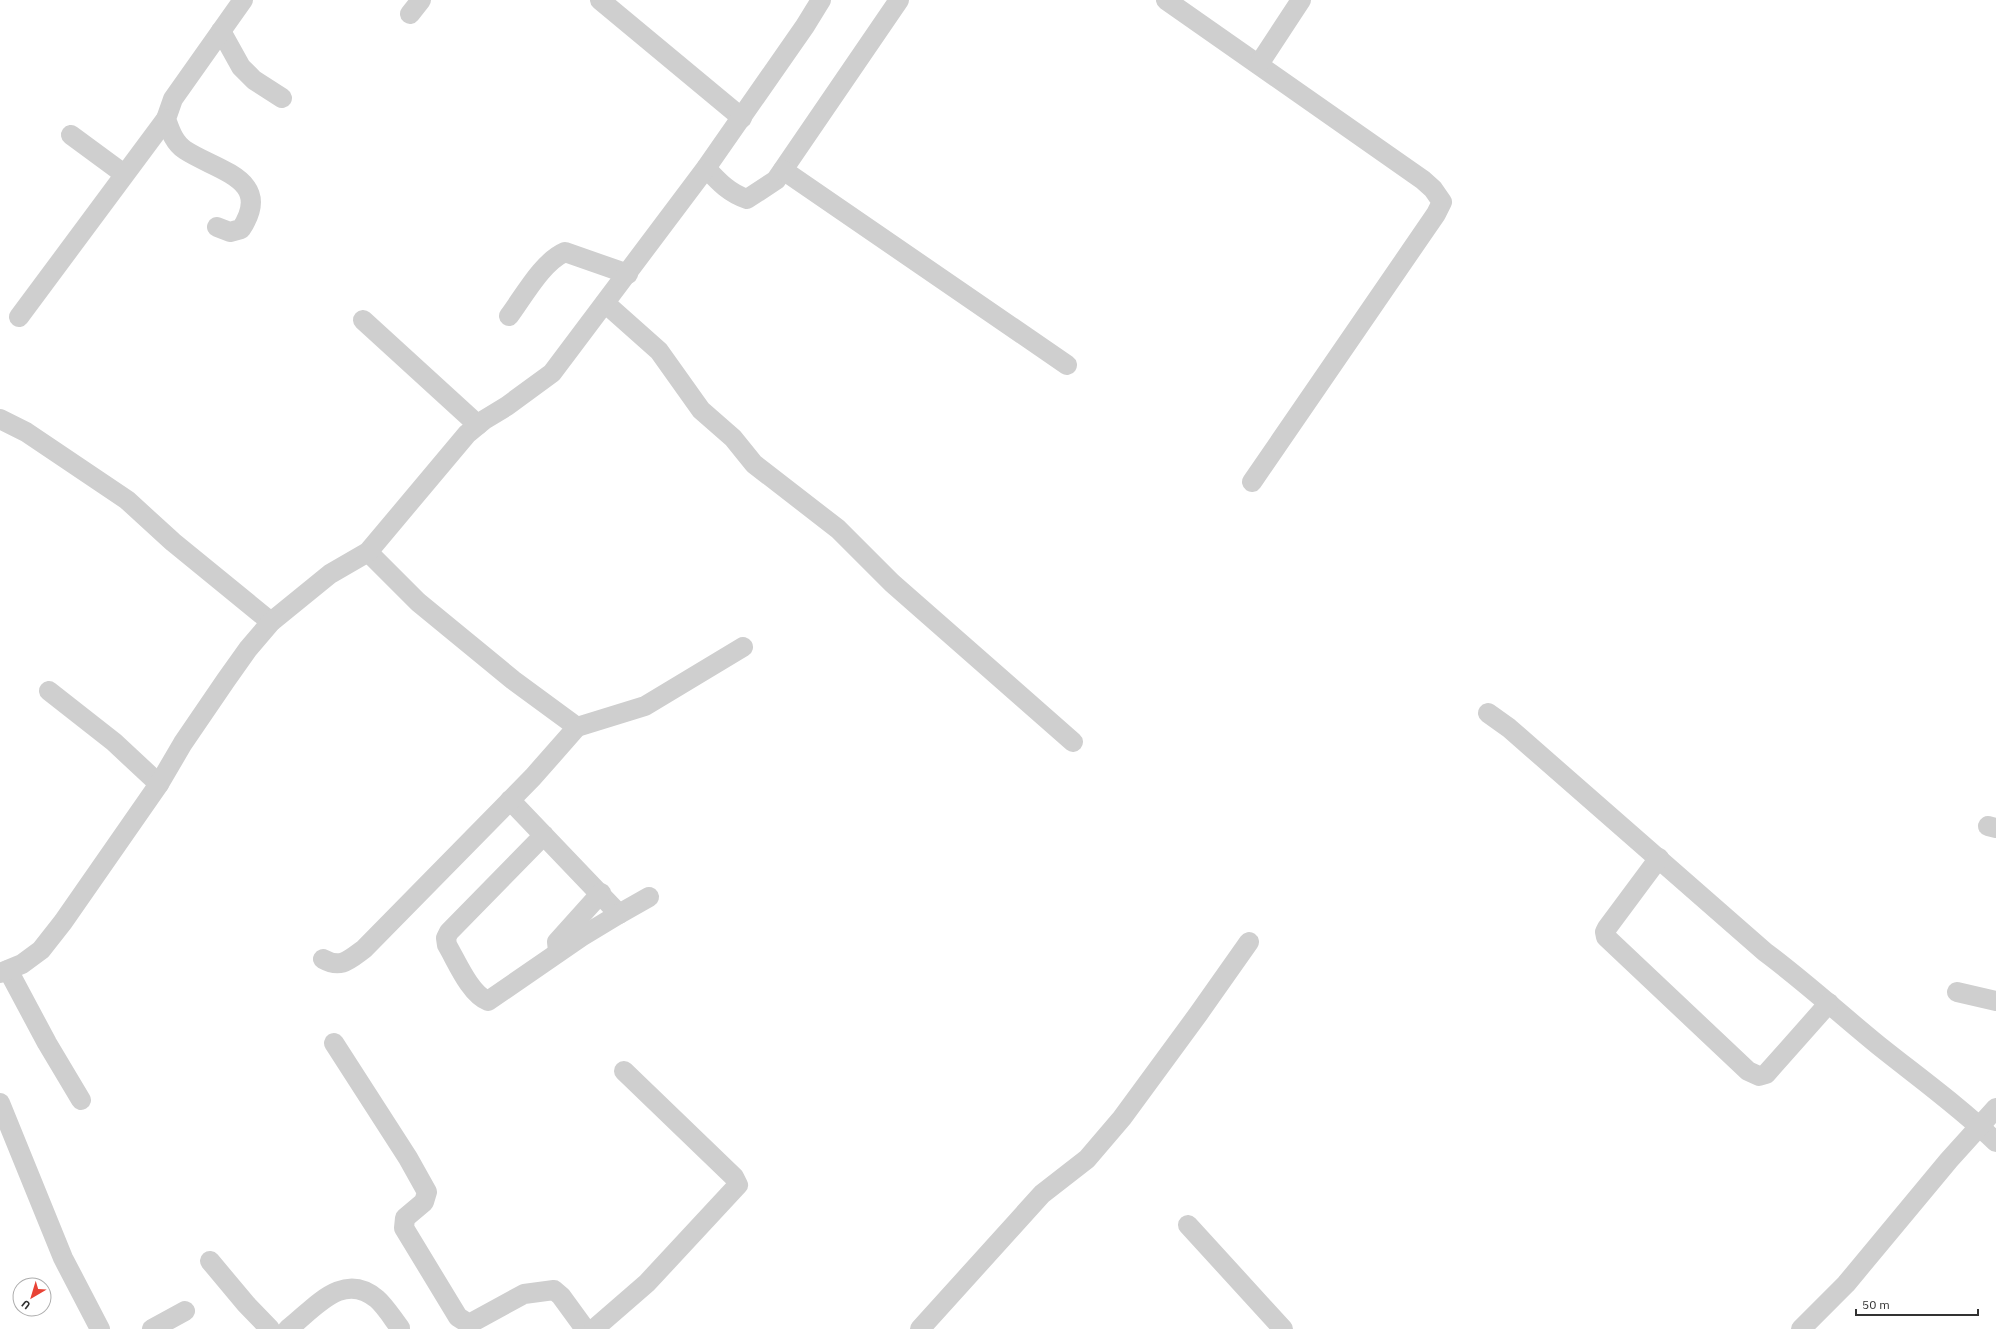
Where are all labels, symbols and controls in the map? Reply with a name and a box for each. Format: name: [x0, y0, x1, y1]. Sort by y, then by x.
north arrow: [12, 1277, 52, 1317]
scale bar: [1856, 1291, 1978, 1317]
text: U: [19, 1297, 33, 1313]
text: 50 m: [1862, 1297, 1890, 1312]

